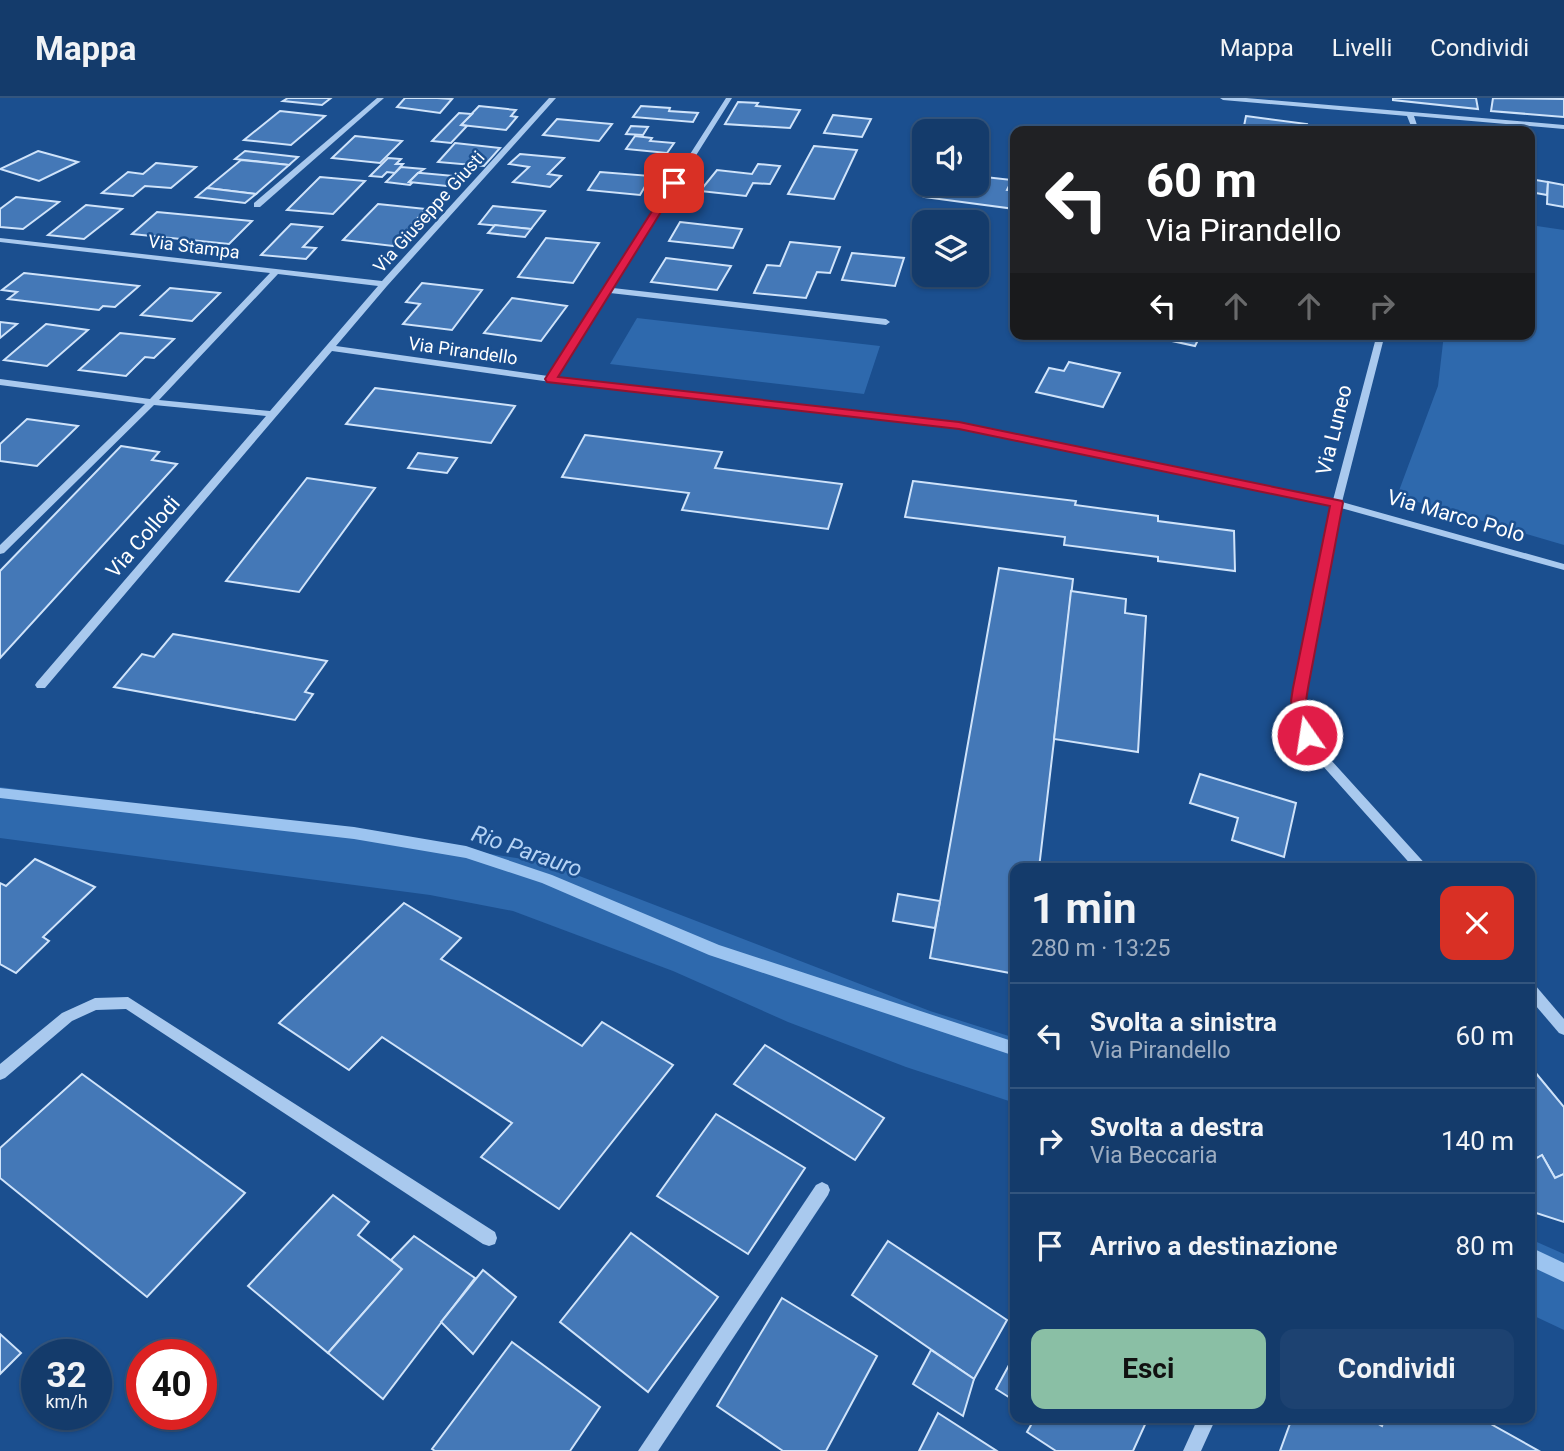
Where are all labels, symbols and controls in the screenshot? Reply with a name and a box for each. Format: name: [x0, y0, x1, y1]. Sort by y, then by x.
text: Mappa: [35, 29, 136, 68]
text: Mappa: [1220, 34, 1294, 62]
text: Livelli: [1332, 34, 1392, 62]
text: Condividi: [1430, 34, 1529, 62]
map controls: [912, 119, 989, 287]
button: sound: [912, 119, 989, 196]
street label: Via Giuseppe Giusti: [369, 147, 489, 277]
text: 60 m: [1146, 152, 1257, 209]
pin: [644, 153, 704, 213]
icon: left: [1031, 154, 1122, 245]
icon: arrive: [655, 164, 693, 202]
button: layers: [912, 210, 989, 287]
text: Via Pirandello: [1146, 211, 1342, 249]
street label: Via Stampa: [147, 230, 241, 263]
icon: left: [1144, 287, 1182, 325]
icon: ahead: [1217, 287, 1255, 325]
icon: ahead: [1290, 287, 1328, 325]
icon: right: [1363, 287, 1401, 325]
street label: Via Pirandello: [407, 332, 519, 369]
street label: Via Luneo: [1311, 382, 1357, 478]
street label: Via Marco Polo: [1384, 485, 1528, 547]
street label: Via Collodi: [101, 491, 185, 583]
position arrow: [1270, 698, 1344, 772]
water label: Rio Parauro: [468, 820, 586, 883]
text: 1 min: [1031, 884, 1137, 933]
button: close: [1440, 886, 1514, 960]
text: 280 m · 13:25: [1031, 935, 1170, 962]
text: Svolta a sinistra: [1090, 1007, 1277, 1037]
icon: left: [1031, 1017, 1069, 1055]
text: 60 m: [1456, 1021, 1514, 1051]
text: Via Pirandello: [1090, 1037, 1231, 1064]
text: Svolta a destra: [1090, 1112, 1264, 1142]
icon: right: [1031, 1122, 1069, 1160]
text: 140 m: [1441, 1126, 1514, 1156]
text: Via Beccaria: [1090, 1142, 1217, 1169]
icon: arrive: [1031, 1227, 1069, 1265]
text: Arrivo a destinazione: [1090, 1231, 1337, 1261]
text: 80 m: [1456, 1231, 1514, 1261]
button: Esci: [1031, 1329, 1266, 1409]
button: Condividi: [1280, 1329, 1514, 1409]
speed limit sign: 40: [126, 1339, 217, 1430]
text: 32: [46, 1355, 87, 1396]
text: km/h: [45, 1391, 88, 1412]

